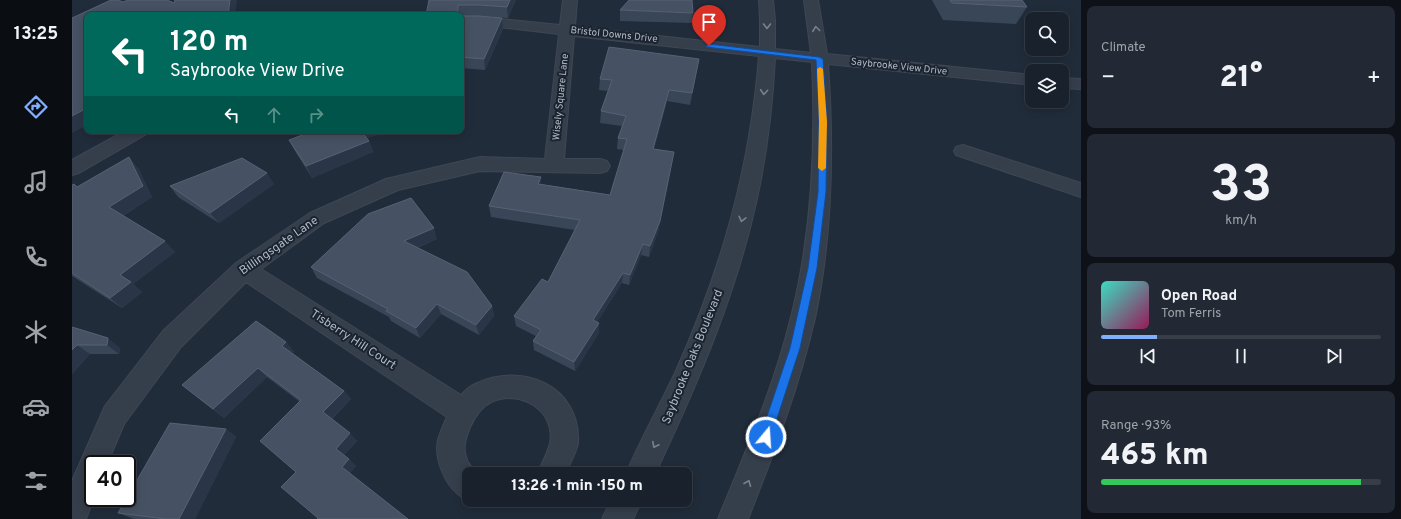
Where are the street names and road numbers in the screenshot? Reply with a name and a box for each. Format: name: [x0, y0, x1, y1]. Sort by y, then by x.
street label: Bristol Downs Drive: [570, 24, 658, 46]
street label: Wisely Square Lane: [550, 53, 572, 141]
street label: Saybrooke View Drive: [850, 55, 948, 79]
street label: Billingsgate Lane: [236, 213, 322, 279]
street label: Saybrooke Oaks Boulevard: [659, 287, 727, 427]
street label: Tisberry Hill Court: [307, 306, 399, 374]

